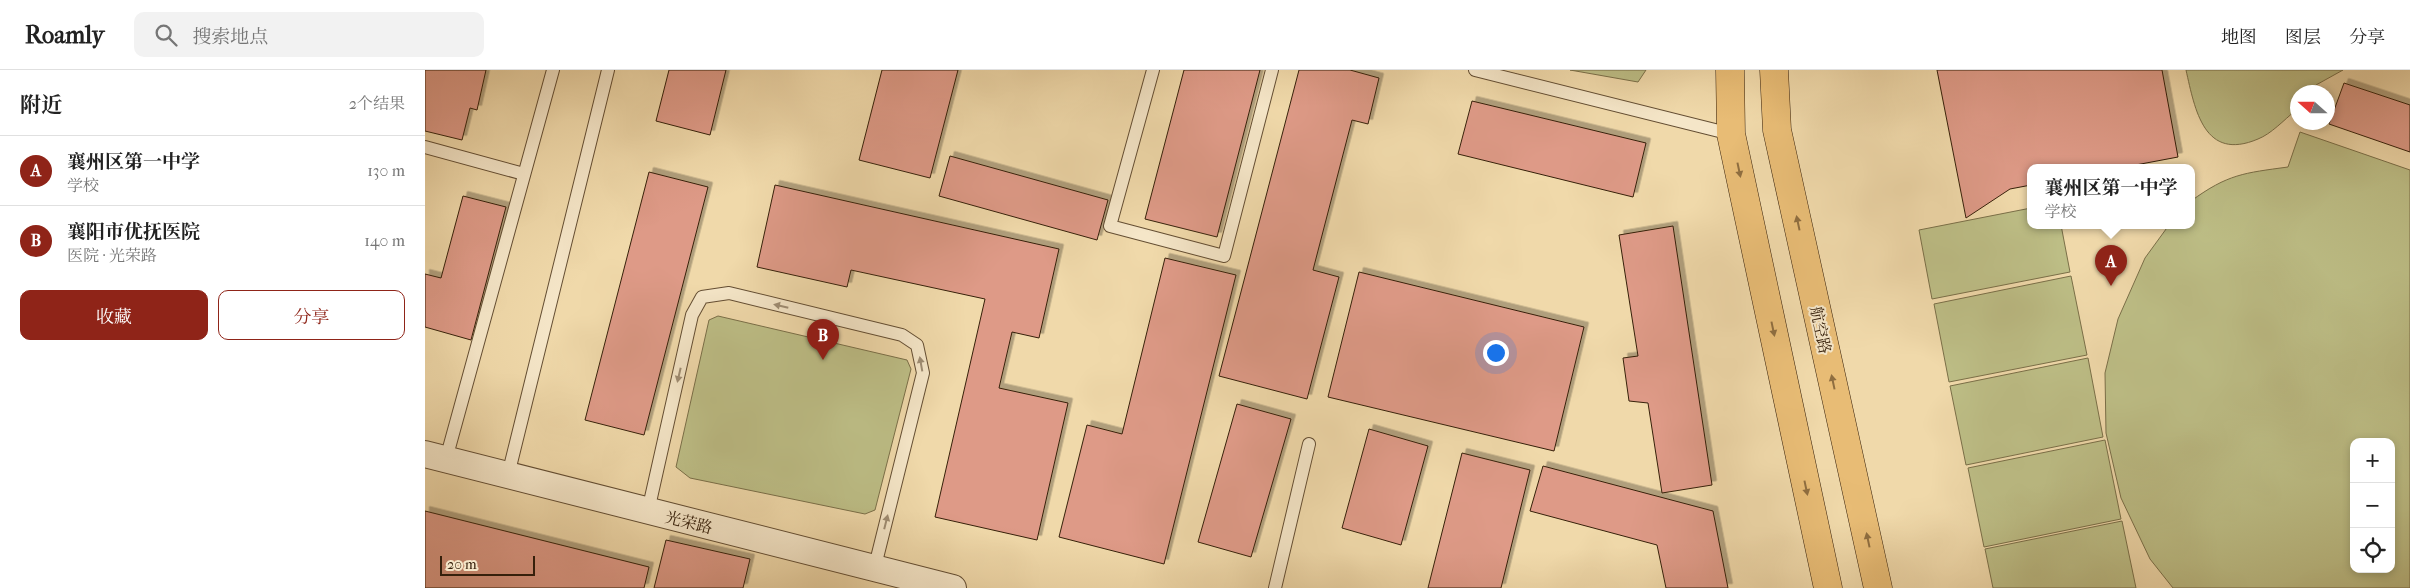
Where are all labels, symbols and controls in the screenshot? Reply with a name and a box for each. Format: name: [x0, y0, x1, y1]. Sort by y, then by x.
search box: [134, 12, 484, 57]
text: Roamly: [25, 21, 104, 49]
icon: search: [152, 21, 180, 49]
text: 搜索地点: [192, 26, 268, 48]
text: 地图: [2221, 27, 2257, 48]
text: 图层: [2285, 27, 2321, 48]
text: 分享: [2349, 27, 2385, 48]
north arrow: [2290, 85, 2335, 130]
text: 附近: [20, 93, 62, 117]
text: 2个结果: [349, 94, 405, 113]
text: 襄州区第一中学: [67, 151, 200, 173]
text: A: [31, 161, 41, 180]
text: 130 m: [367, 161, 405, 180]
one-way arrow: [1735, 163, 1743, 178]
popup: [2027, 164, 2195, 229]
text: 学校: [67, 176, 99, 195]
text: 襄州区第一中学: [2044, 177, 2178, 199]
text: 学校: [2044, 202, 2077, 221]
one-way arrow: [1794, 216, 1802, 231]
text: 襄阳市优抚医院: [67, 221, 200, 243]
text: B: [31, 231, 41, 250]
text: 140 m: [364, 231, 405, 250]
pin: A: [2095, 245, 2127, 286]
text: 医院 · 光荣路: [67, 246, 157, 265]
button: 收藏: [20, 290, 208, 340]
button: 分享: [218, 290, 405, 340]
one-way arrow: [774, 302, 789, 310]
street label: 航空路: [1806, 305, 1835, 356]
pin: B: [807, 319, 839, 360]
one-way arrow: [1769, 322, 1777, 337]
your location: [1483, 340, 1509, 366]
one-way arrow: [917, 357, 925, 372]
one-way arrow: [675, 367, 683, 382]
one-way arrow: [1829, 374, 1837, 389]
map controls: [2350, 438, 2395, 573]
button: +: [2350, 438, 2395, 483]
one-way arrow: [1803, 481, 1811, 497]
button: −: [2350, 483, 2395, 528]
street label: 光荣路: [663, 507, 714, 538]
one-way arrow: [882, 515, 890, 530]
button: locate: [2350, 528, 2395, 573]
one-way arrow: [1864, 533, 1872, 548]
scale bar: [440, 553, 535, 576]
text: 20 m: [447, 556, 477, 573]

